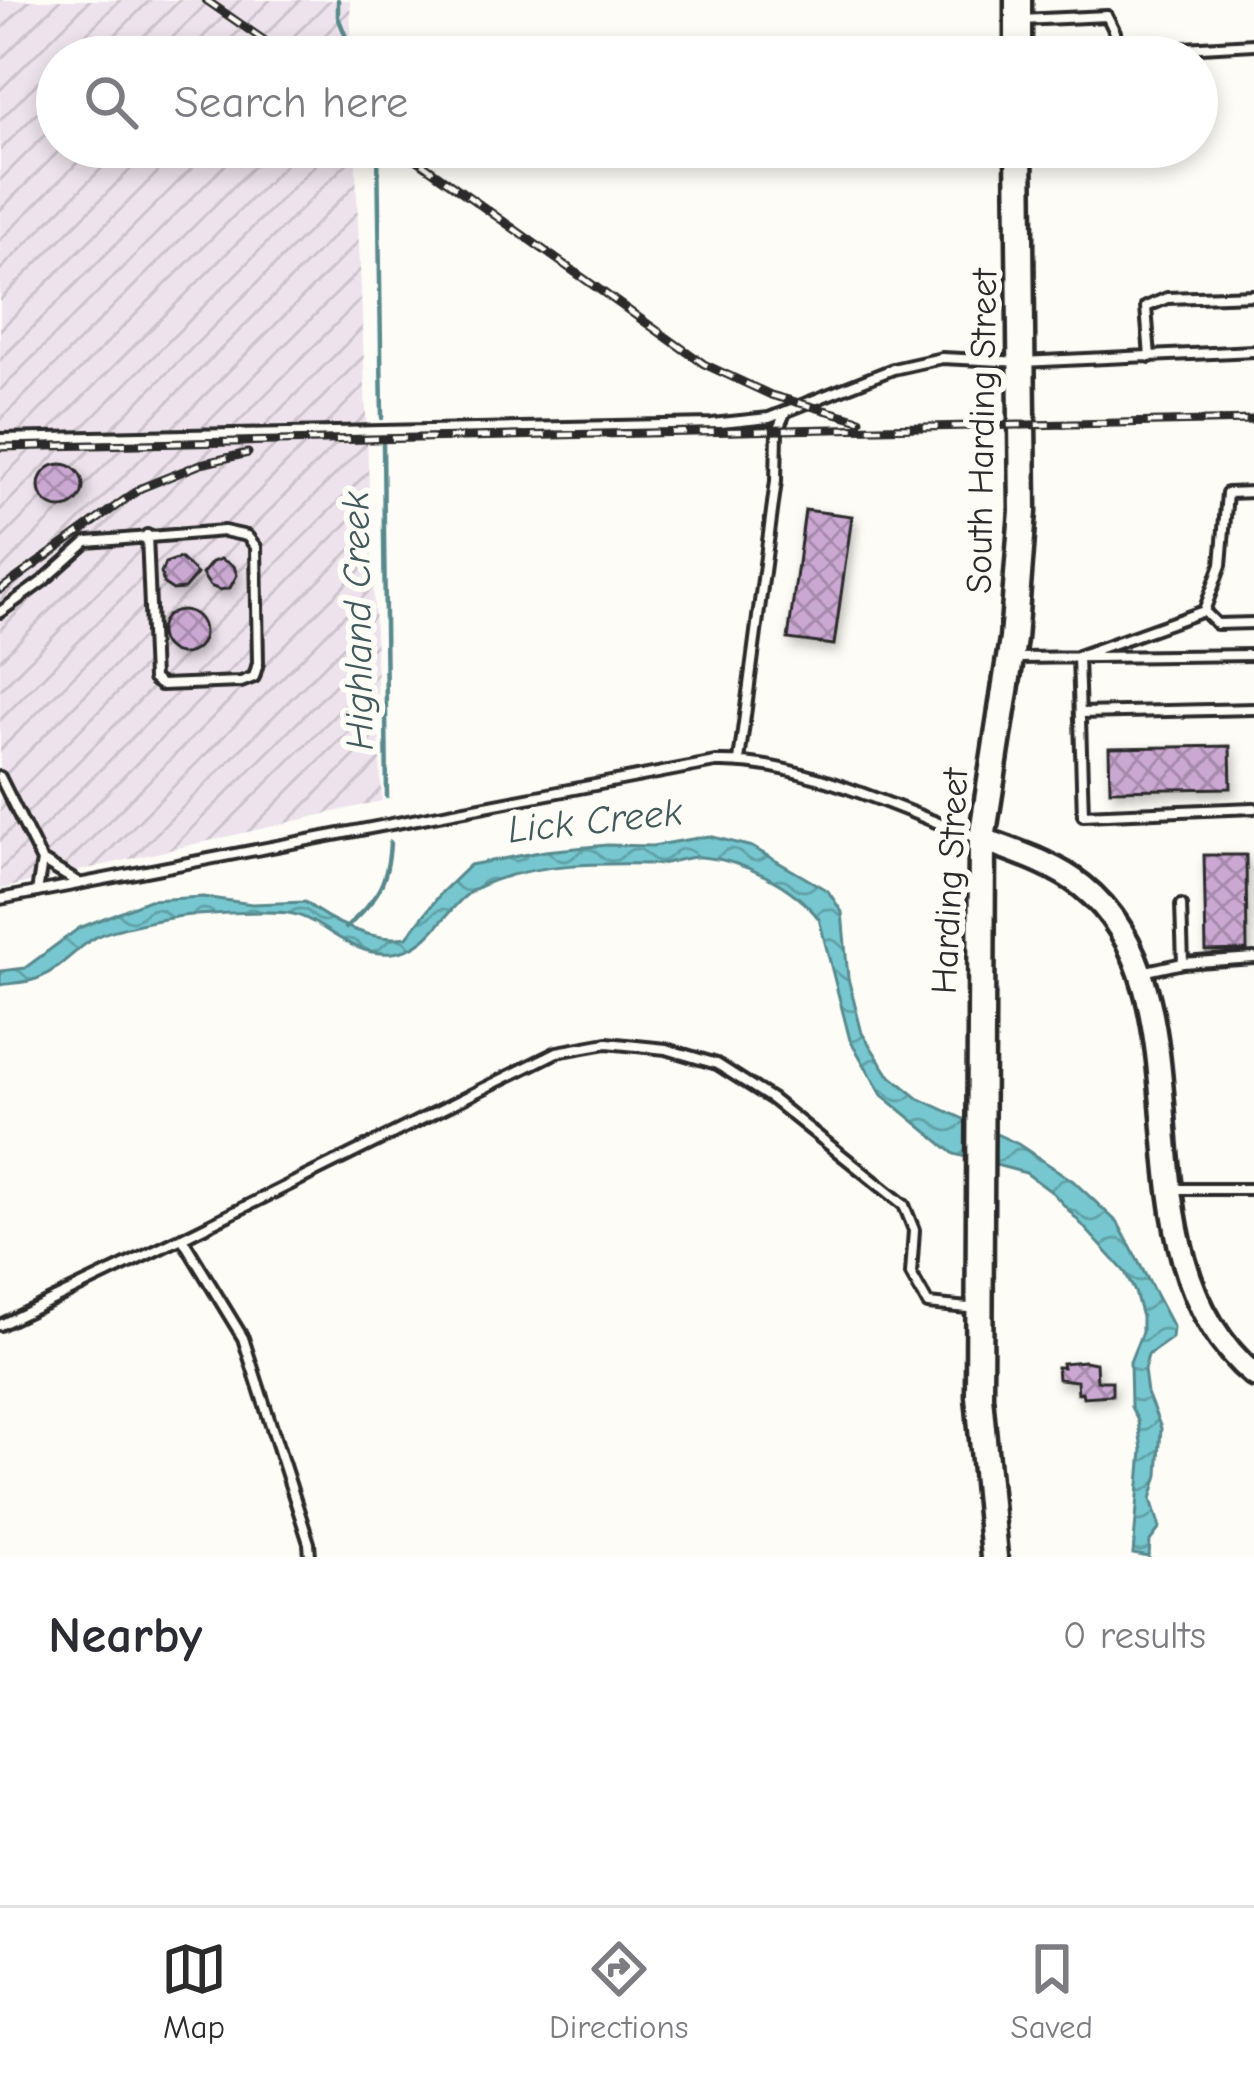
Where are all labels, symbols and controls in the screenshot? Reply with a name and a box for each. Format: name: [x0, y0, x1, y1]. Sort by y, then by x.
search box: [36, 36, 1218, 168]
icon: search: [78, 69, 144, 135]
text: Search here: [174, 76, 408, 128]
street label: South Harding Street: [959, 266, 1005, 594]
water label: Highland Creek: [333, 490, 383, 751]
street label: Harding Street: [924, 765, 976, 995]
water label: Lick Creek: [505, 789, 686, 853]
text: Nearby: [48, 1606, 202, 1665]
text: 0 results: [1063, 1613, 1206, 1658]
tab: Map: [161, 1936, 227, 2046]
tab: Directions: [549, 1936, 689, 2046]
tab: Saved: [1011, 1936, 1093, 2046]

